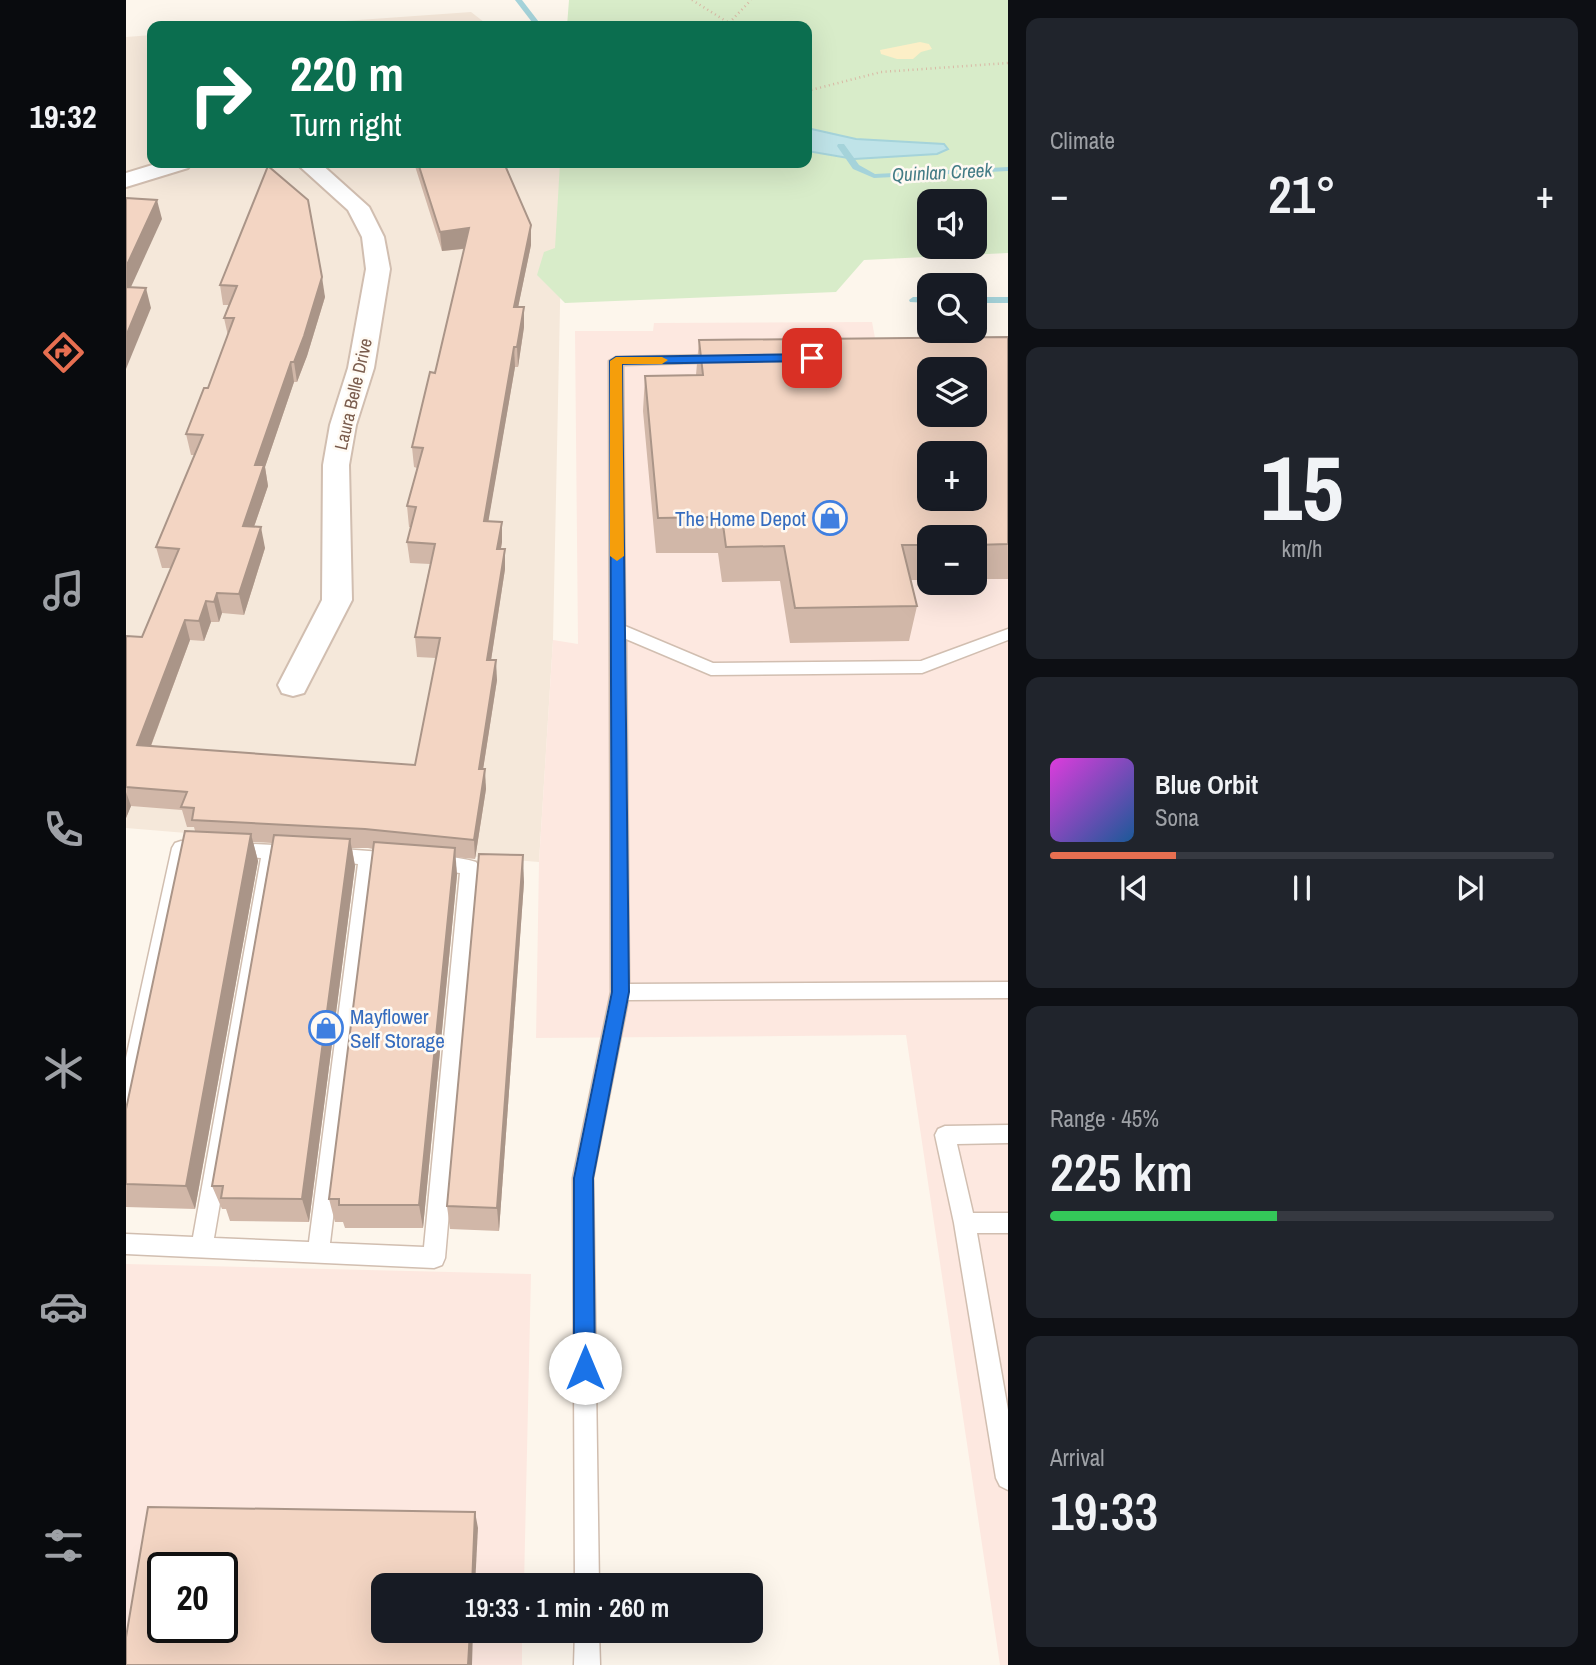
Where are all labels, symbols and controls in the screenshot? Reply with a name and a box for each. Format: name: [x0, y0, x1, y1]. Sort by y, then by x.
text: 220 m: [290, 40, 404, 106]
icon: right: [175, 49, 266, 140]
text: 19:32: [29, 95, 97, 138]
text: Turn right: [290, 103, 402, 146]
text: Climate: [1050, 125, 1115, 156]
water label: Quinlan Creek: [891, 156, 994, 188]
text: 21°: [1268, 159, 1336, 229]
text: −: [1050, 169, 1068, 220]
text: +: [1536, 169, 1554, 220]
map controls: [917, 189, 987, 595]
button: sound: [917, 189, 987, 259]
button: search: [917, 273, 987, 343]
icon: directions: [39, 328, 88, 377]
pin: [782, 328, 842, 388]
street label: Laura Belle Drive: [328, 336, 378, 452]
icon: arrive: [793, 339, 831, 377]
button: layers: [917, 357, 987, 427]
text: 15: [1261, 426, 1344, 548]
button: +: [917, 441, 987, 511]
shop icon: The Home Depot: [811, 499, 849, 537]
place label: The Home Depot: [675, 504, 806, 533]
button: −: [917, 525, 987, 595]
text: km/h: [1282, 533, 1322, 564]
icon: music: [39, 566, 88, 615]
text: Blue Orbit: [1155, 767, 1258, 802]
text: Sona: [1155, 802, 1199, 833]
icon: phone: [39, 805, 88, 854]
icon: previous: [1115, 869, 1153, 907]
icon: pause: [1283, 869, 1321, 907]
icon: next: [1451, 869, 1489, 907]
place label: Mayflower Self Storage: [350, 1002, 445, 1055]
shop icon: Mayflower Self Storage: [307, 1009, 345, 1047]
icon: climate: [39, 1044, 88, 1093]
text: Range · 45%: [1050, 1103, 1159, 1134]
text: 225 km: [1050, 1137, 1193, 1207]
icon: car: [39, 1282, 88, 1331]
position arrow: [548, 1331, 622, 1405]
text: Arrival: [1050, 1442, 1105, 1473]
text: 19:33: [1050, 1476, 1158, 1546]
icon: filters: [39, 1521, 88, 1570]
speed limit sign: 20: [147, 1552, 238, 1643]
text: 19:33 · 1 min · 260 m: [465, 1590, 669, 1625]

